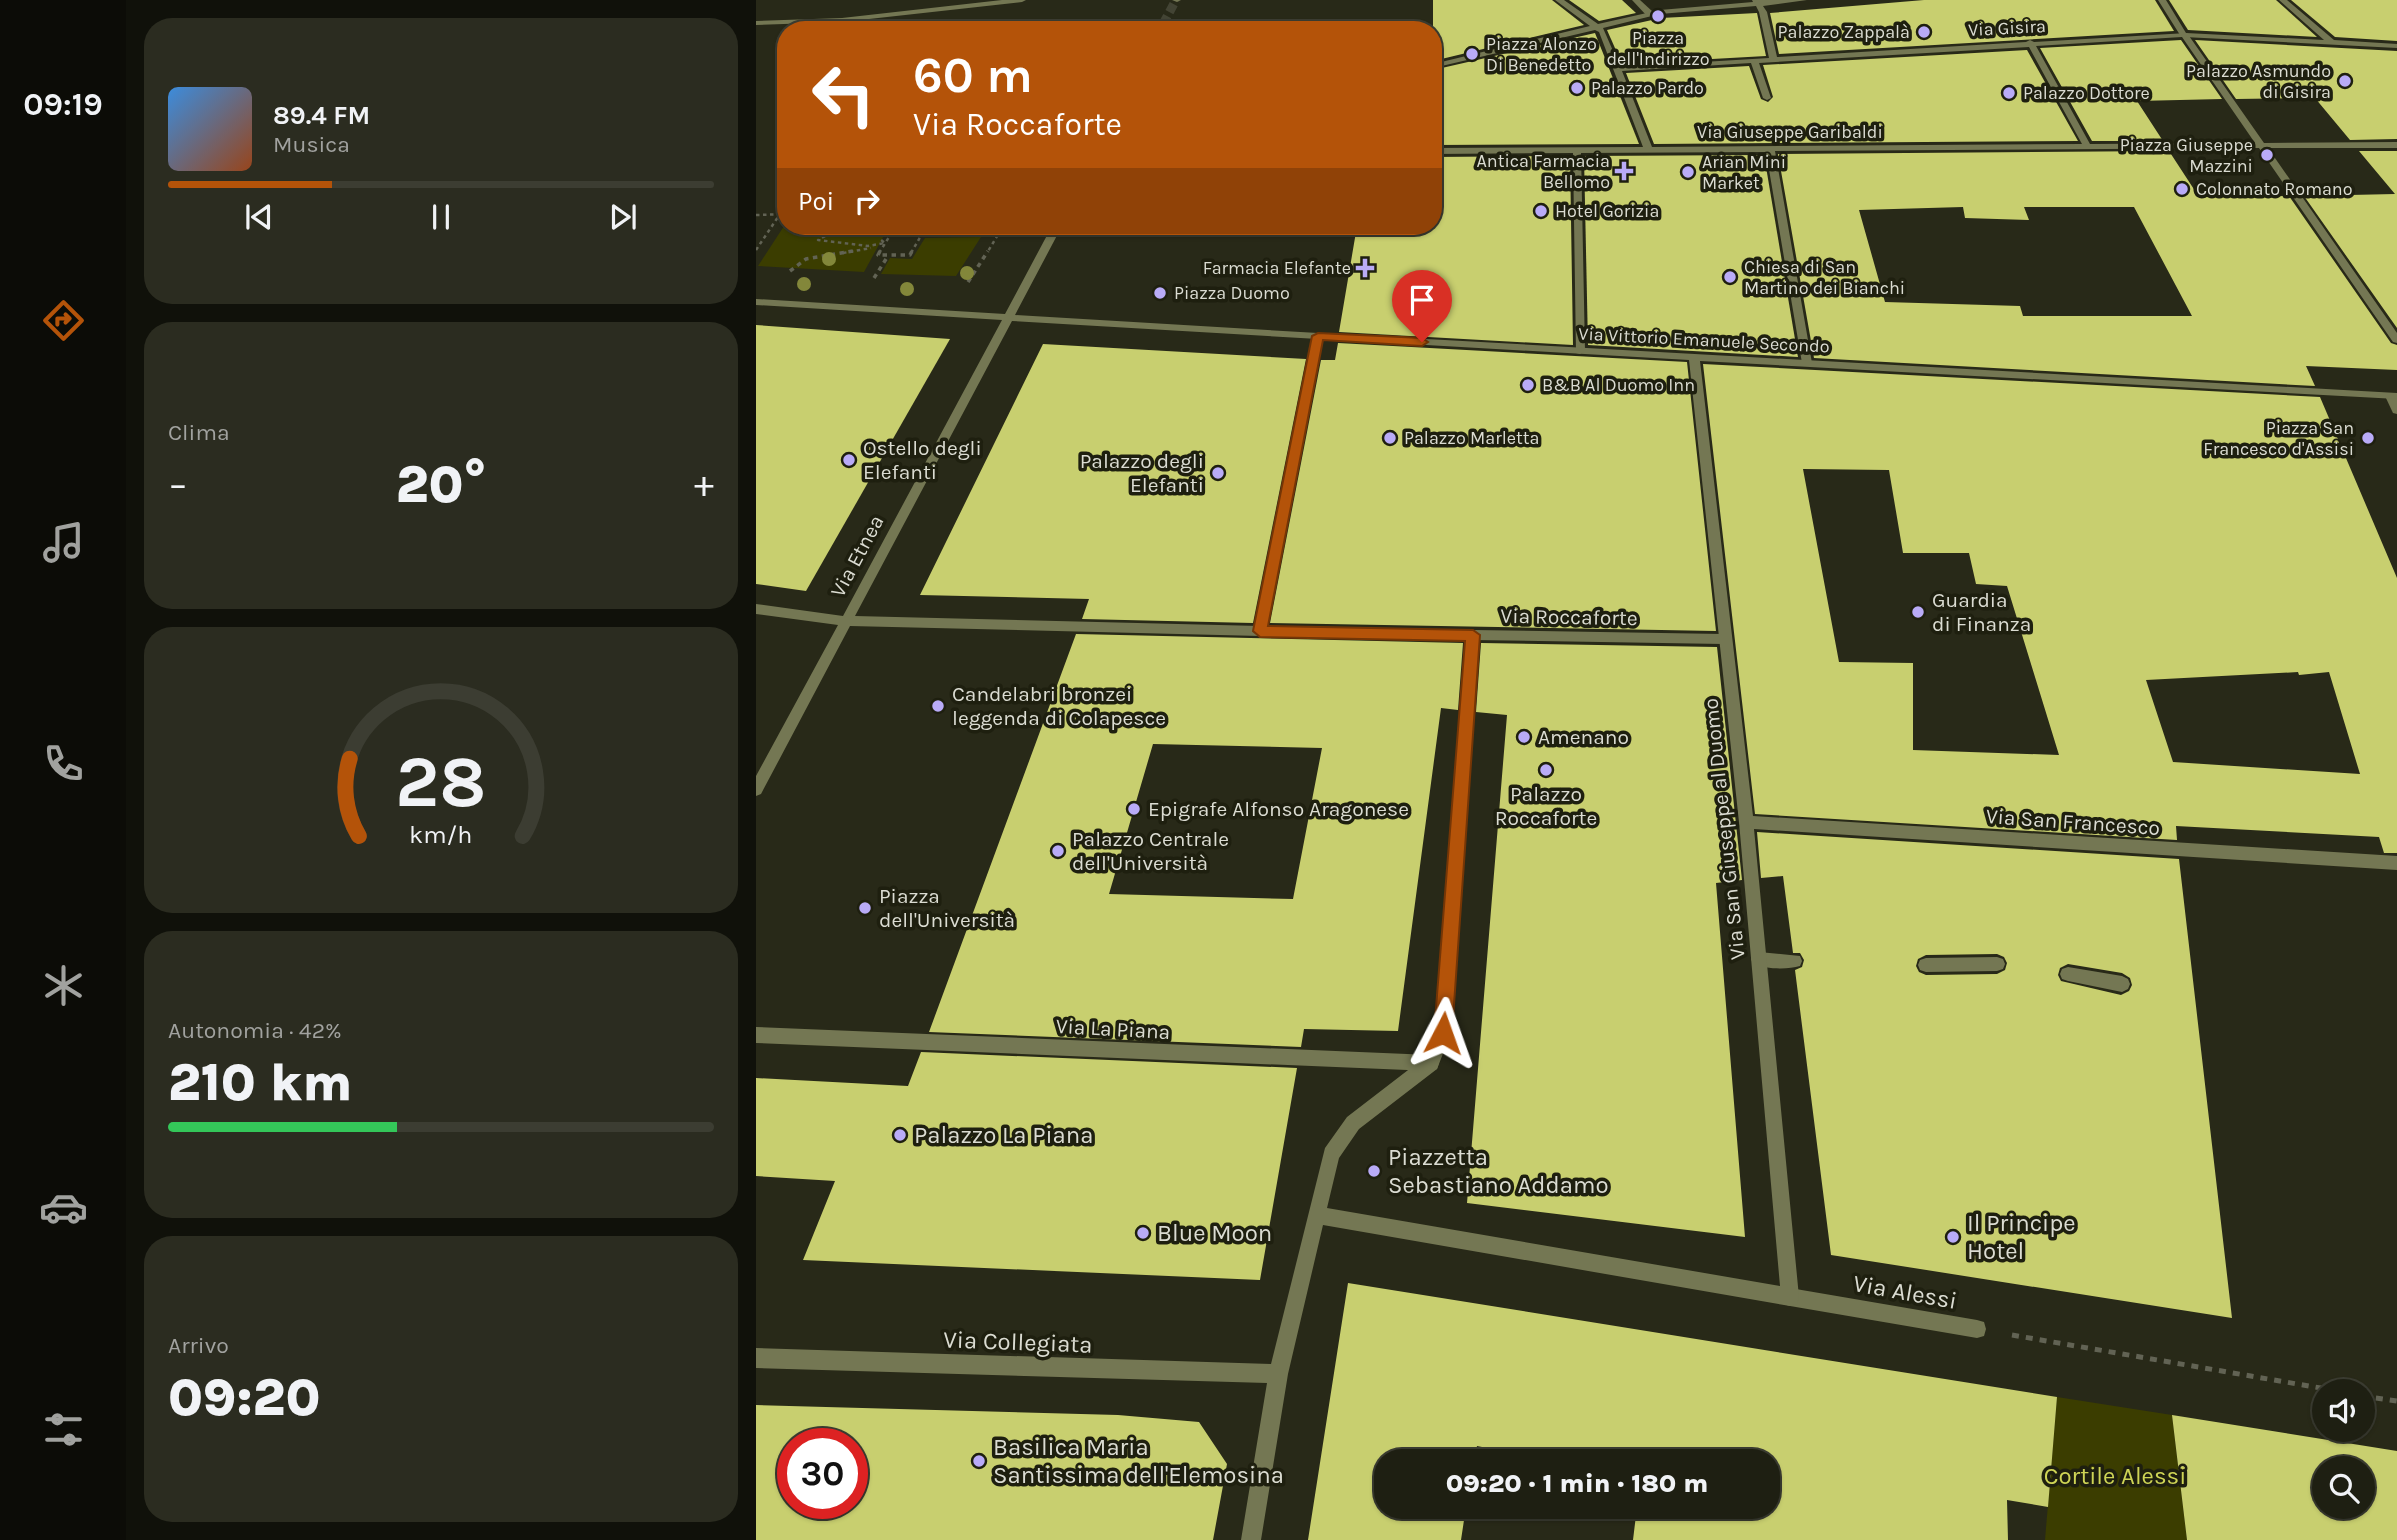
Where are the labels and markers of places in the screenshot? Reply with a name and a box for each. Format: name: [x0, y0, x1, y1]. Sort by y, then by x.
marker: Piazza dell'Indirizzo: [1650, 8, 1666, 24]
place label: Palazzo Zappalà: [1778, 21, 1910, 43]
marker: Palazzo Zappalà: [1916, 24, 1932, 40]
place label: Piazza dell'Indirizzo: [1606, 27, 1710, 70]
place label: Piazza Alonzo Di Benedetto: [1486, 33, 1597, 76]
marker: Piazza Alonzo Di Benedetto: [1464, 46, 1480, 62]
place label: Palazzo Asmundo di Gisira: [2186, 60, 2331, 103]
marker: Palazzo Asmundo di Gisira: [2337, 73, 2353, 89]
place label: Palazzo Pardo: [1591, 77, 1704, 99]
marker: Palazzo Pardo: [1569, 80, 1585, 96]
place label: Palazzo Dottore: [2023, 82, 2150, 104]
marker: Palazzo Dottore: [2001, 85, 2017, 101]
place label: Piazza Giuseppe Mazzini: [2120, 134, 2253, 177]
marker: Piazza Giuseppe Mazzini: [2259, 147, 2275, 163]
place label: Antica Farmacia Bellomo: [1476, 150, 1610, 193]
place label: Arian Mini Market: [1702, 151, 1786, 194]
marker: Antica Farmacia Bellomo: [1616, 163, 1632, 179]
marker: Arian Mini Market: [1680, 164, 1696, 180]
place label: Colonnato Romano: [2196, 178, 2353, 200]
marker: Colonnato Romano: [2174, 181, 2190, 197]
place label: Hotel Gorizia: [1555, 200, 1659, 222]
marker: Hotel Gorizia: [1533, 203, 1549, 219]
place label: Chiesa di San Martino dei Bianchi: [1744, 256, 1905, 299]
place label: Farmacia Elefante: [1203, 257, 1351, 279]
marker: Farmacia Elefante: [1357, 260, 1373, 276]
marker: Chiesa di San Martino dei Bianchi: [1722, 269, 1738, 285]
pin: [1392, 270, 1452, 342]
place label: Piazza Duomo: [1174, 282, 1290, 304]
marker: Piazza Duomo: [1152, 285, 1168, 301]
place label: B&B Al Duomo Inn: [1542, 374, 1695, 396]
marker: B&B Al Duomo Inn: [1520, 377, 1536, 393]
place label: Piazza San Francesco d'Assisi: [2203, 417, 2354, 460]
place label: Palazzo Marletta: [1404, 427, 1539, 449]
marker: Palazzo Marletta: [1382, 430, 1398, 446]
marker: Piazza San Francesco d'Assisi: [2360, 430, 2376, 446]
place label: Ostello degli Elefanti: [863, 436, 982, 484]
place label: Palazzo degli Elefanti: [1080, 449, 1204, 497]
marker: Ostello degli Elefanti: [841, 452, 857, 468]
marker: Palazzo degli Elefanti: [1210, 465, 1226, 481]
place label: Guardia di Finanza: [1932, 588, 2031, 636]
marker: Guardia di Finanza: [1910, 604, 1926, 620]
place label: Candelabri bronzei leggenda di Colapesce: [952, 682, 1166, 730]
marker: Candelabri bronzei leggenda di Colapesce: [930, 698, 946, 714]
place label: Amenano: [1538, 725, 1629, 749]
marker: Amenano: [1516, 729, 1532, 745]
marker: Palazzo Roccaforte: [1538, 762, 1554, 778]
place label: Palazzo Roccaforte: [1495, 782, 1597, 830]
place label: Epigrafe Alfonso Aragonese: [1148, 797, 1409, 821]
marker: Epigrafe Alfonso Aragonese: [1126, 801, 1142, 817]
place label: Palazzo Centrale dell'Università: [1072, 827, 1229, 875]
marker: Palazzo Centrale dell'Università: [1050, 843, 1066, 859]
place label: Piazza dell'Università: [879, 884, 1015, 932]
marker: Piazza dell'Università: [857, 900, 873, 916]
place label: Palazzo La Piana: [914, 1121, 1094, 1149]
marker: Palazzo La Piana: [892, 1127, 908, 1143]
place label: Piazzetta Sebastiano Addamo: [1388, 1143, 1609, 1199]
marker: Piazzetta Sebastiano Addamo: [1366, 1163, 1382, 1179]
place label: Il Principe Hotel: [1967, 1209, 2076, 1265]
place label: Blue Moon: [1157, 1219, 1272, 1247]
marker: Blue Moon: [1135, 1225, 1151, 1241]
marker: Il Principe Hotel: [1945, 1229, 1961, 1245]
place label: Basilica Maria Santissima dell'Elemosina: [993, 1433, 1284, 1489]
marker: Basilica Maria Santissima dell'Elemosina: [971, 1453, 987, 1469]

